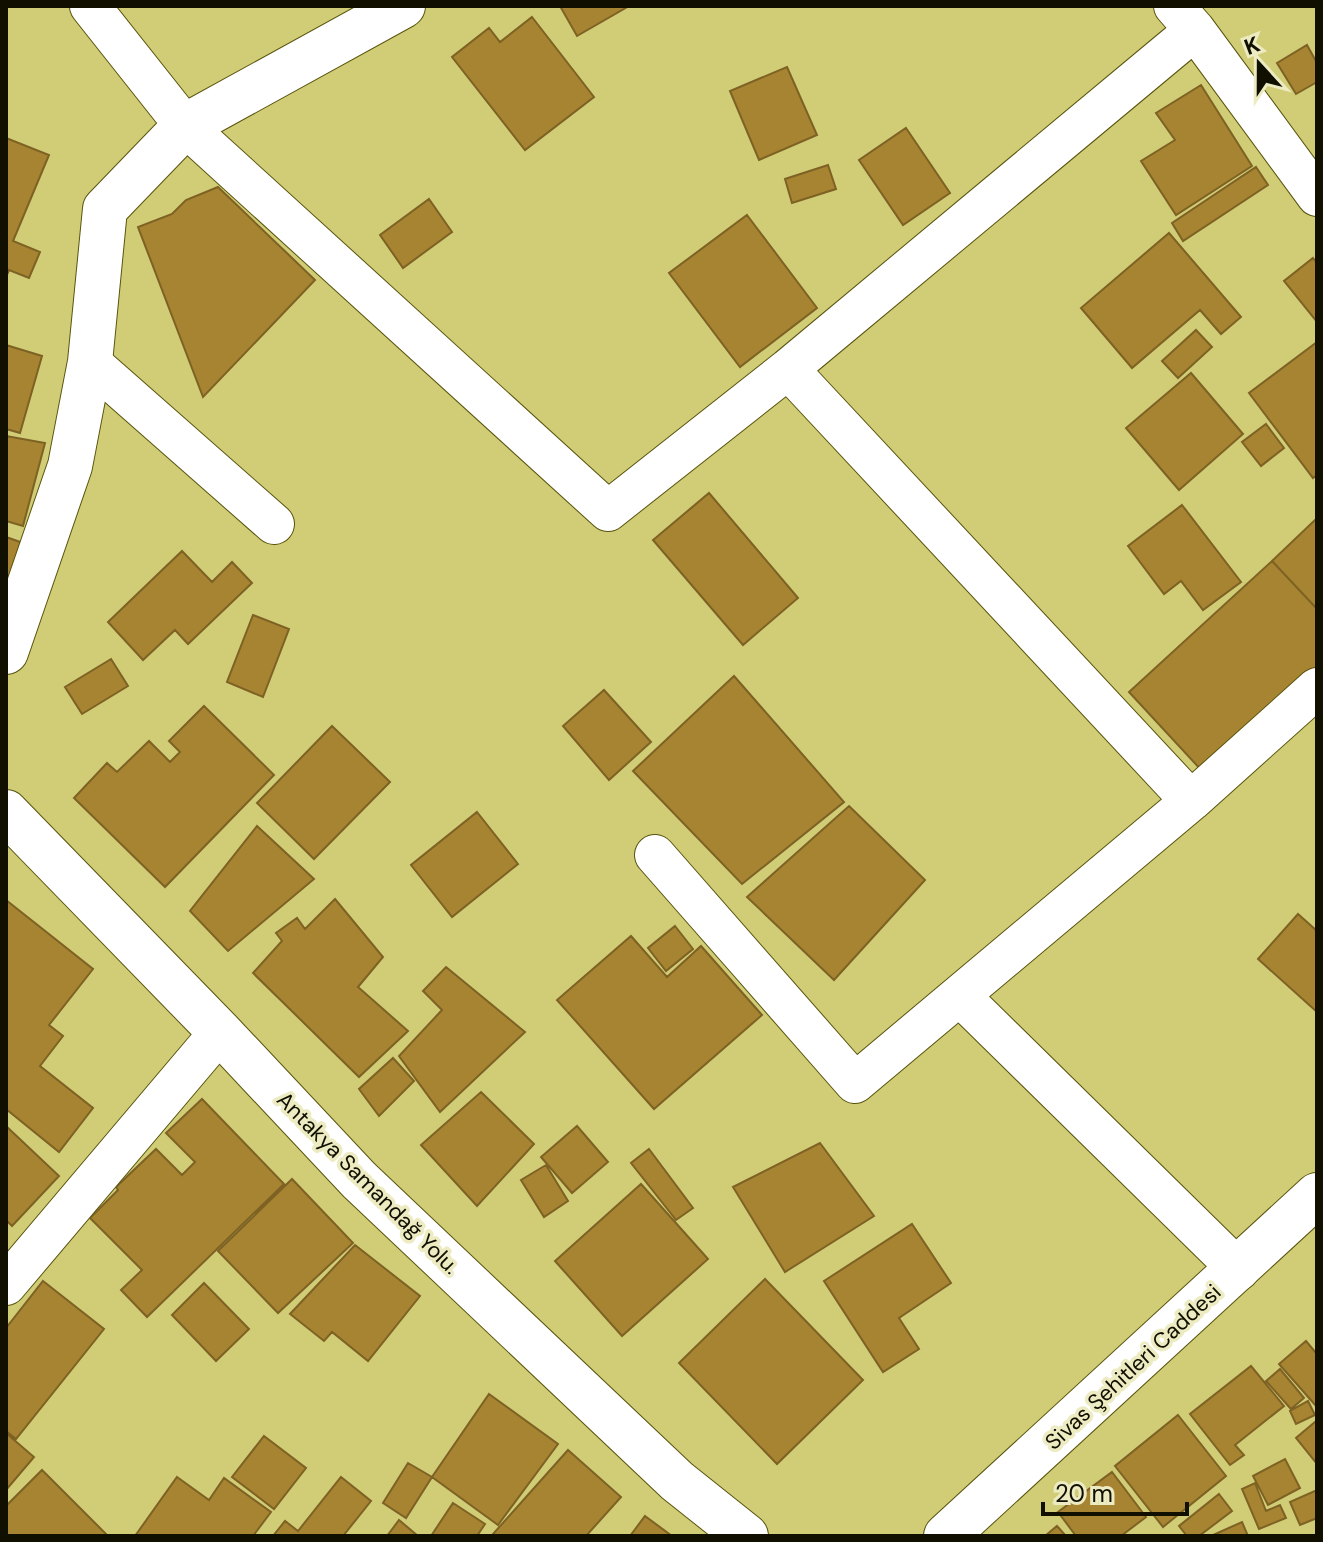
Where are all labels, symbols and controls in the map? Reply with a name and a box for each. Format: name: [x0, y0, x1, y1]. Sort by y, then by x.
north arrow: [1219, 24, 1299, 104]
text: K: [1240, 30, 1264, 62]
street label: Antakya Samandağ Yolu.: [270, 1085, 466, 1281]
street label: Sivas Şehitleri Caddesi: [1039, 1278, 1227, 1456]
scale bar: [1043, 1466, 1187, 1516]
text: 20 m: [1055, 1478, 1113, 1509]

